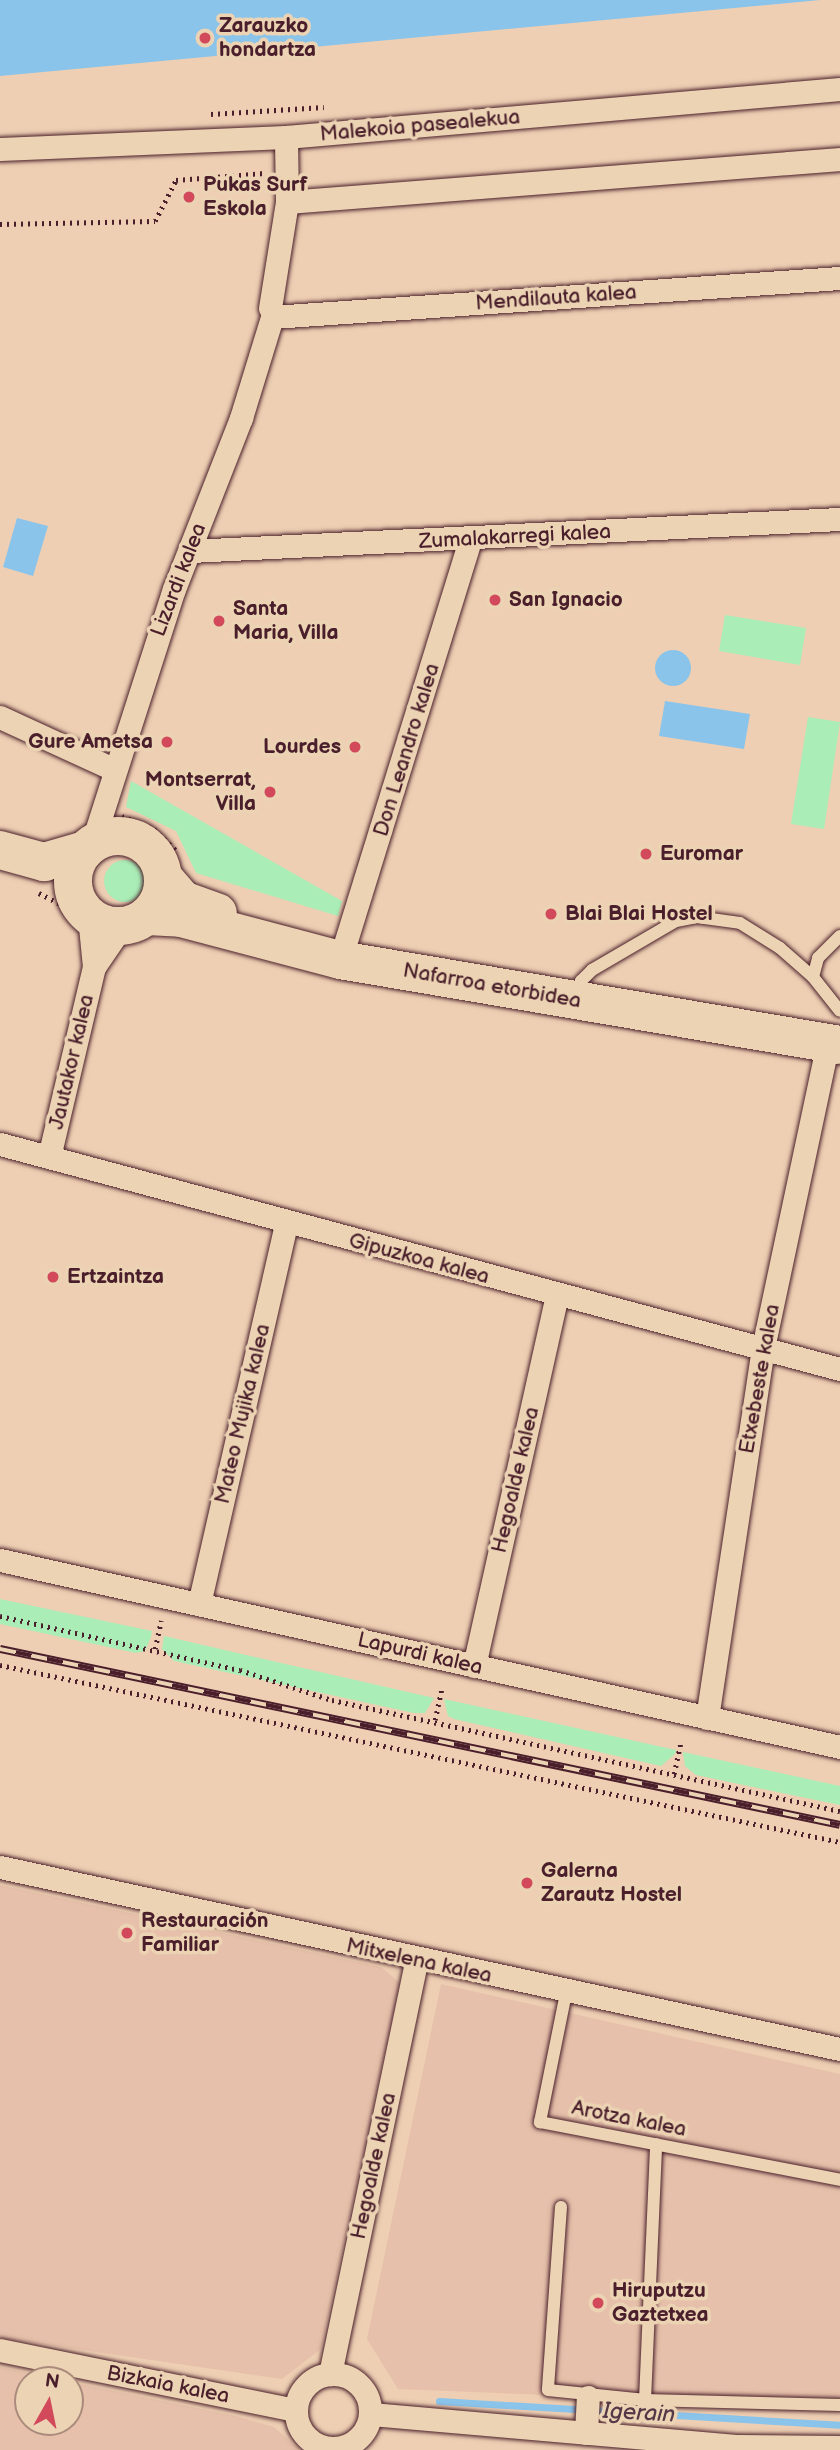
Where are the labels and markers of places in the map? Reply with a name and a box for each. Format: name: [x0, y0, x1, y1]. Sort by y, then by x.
place label: Zarauzko hondartza: [219, 13, 316, 63]
marker: Zarauzko hondartza: [197, 30, 213, 46]
place label: Pukas Surf Eskola: [203, 172, 307, 222]
marker: Pukas Surf Eskola: [181, 189, 197, 205]
place label: San Ignacio: [509, 587, 623, 613]
marker: San Ignacio: [487, 592, 503, 608]
place label: Santa Maria, Villa: [233, 596, 340, 646]
marker: Santa Maria, Villa: [211, 613, 227, 629]
place label: Gure Ametsa: [28, 729, 153, 755]
marker: Gure Ametsa: [159, 734, 175, 750]
place label: Lourdes: [263, 734, 341, 760]
marker: Lourdes: [347, 739, 363, 755]
place label: Montserrat, Villa: [145, 767, 256, 817]
marker: Montserrat, Villa: [262, 784, 278, 800]
place label: Euromar: [660, 841, 743, 867]
marker: Euromar: [638, 846, 654, 862]
place label: Blai Blai Hostel: [565, 901, 713, 927]
marker: Blai Blai Hostel: [543, 906, 559, 922]
place label: Ertzaintza: [67, 1264, 164, 1290]
marker: Ertzaintza: [45, 1269, 61, 1285]
place label: Galerna Zarautz Hostel: [541, 1858, 682, 1908]
marker: Galerna Zarautz Hostel: [519, 1875, 535, 1891]
place label: Restauración Familiar: [141, 1908, 269, 1958]
marker: Restauración Familiar: [119, 1925, 135, 1941]
place label: Hiruputzu Gaztetxea: [612, 2278, 709, 2328]
marker: Hiruputzu Gaztetxea: [590, 2295, 606, 2311]

